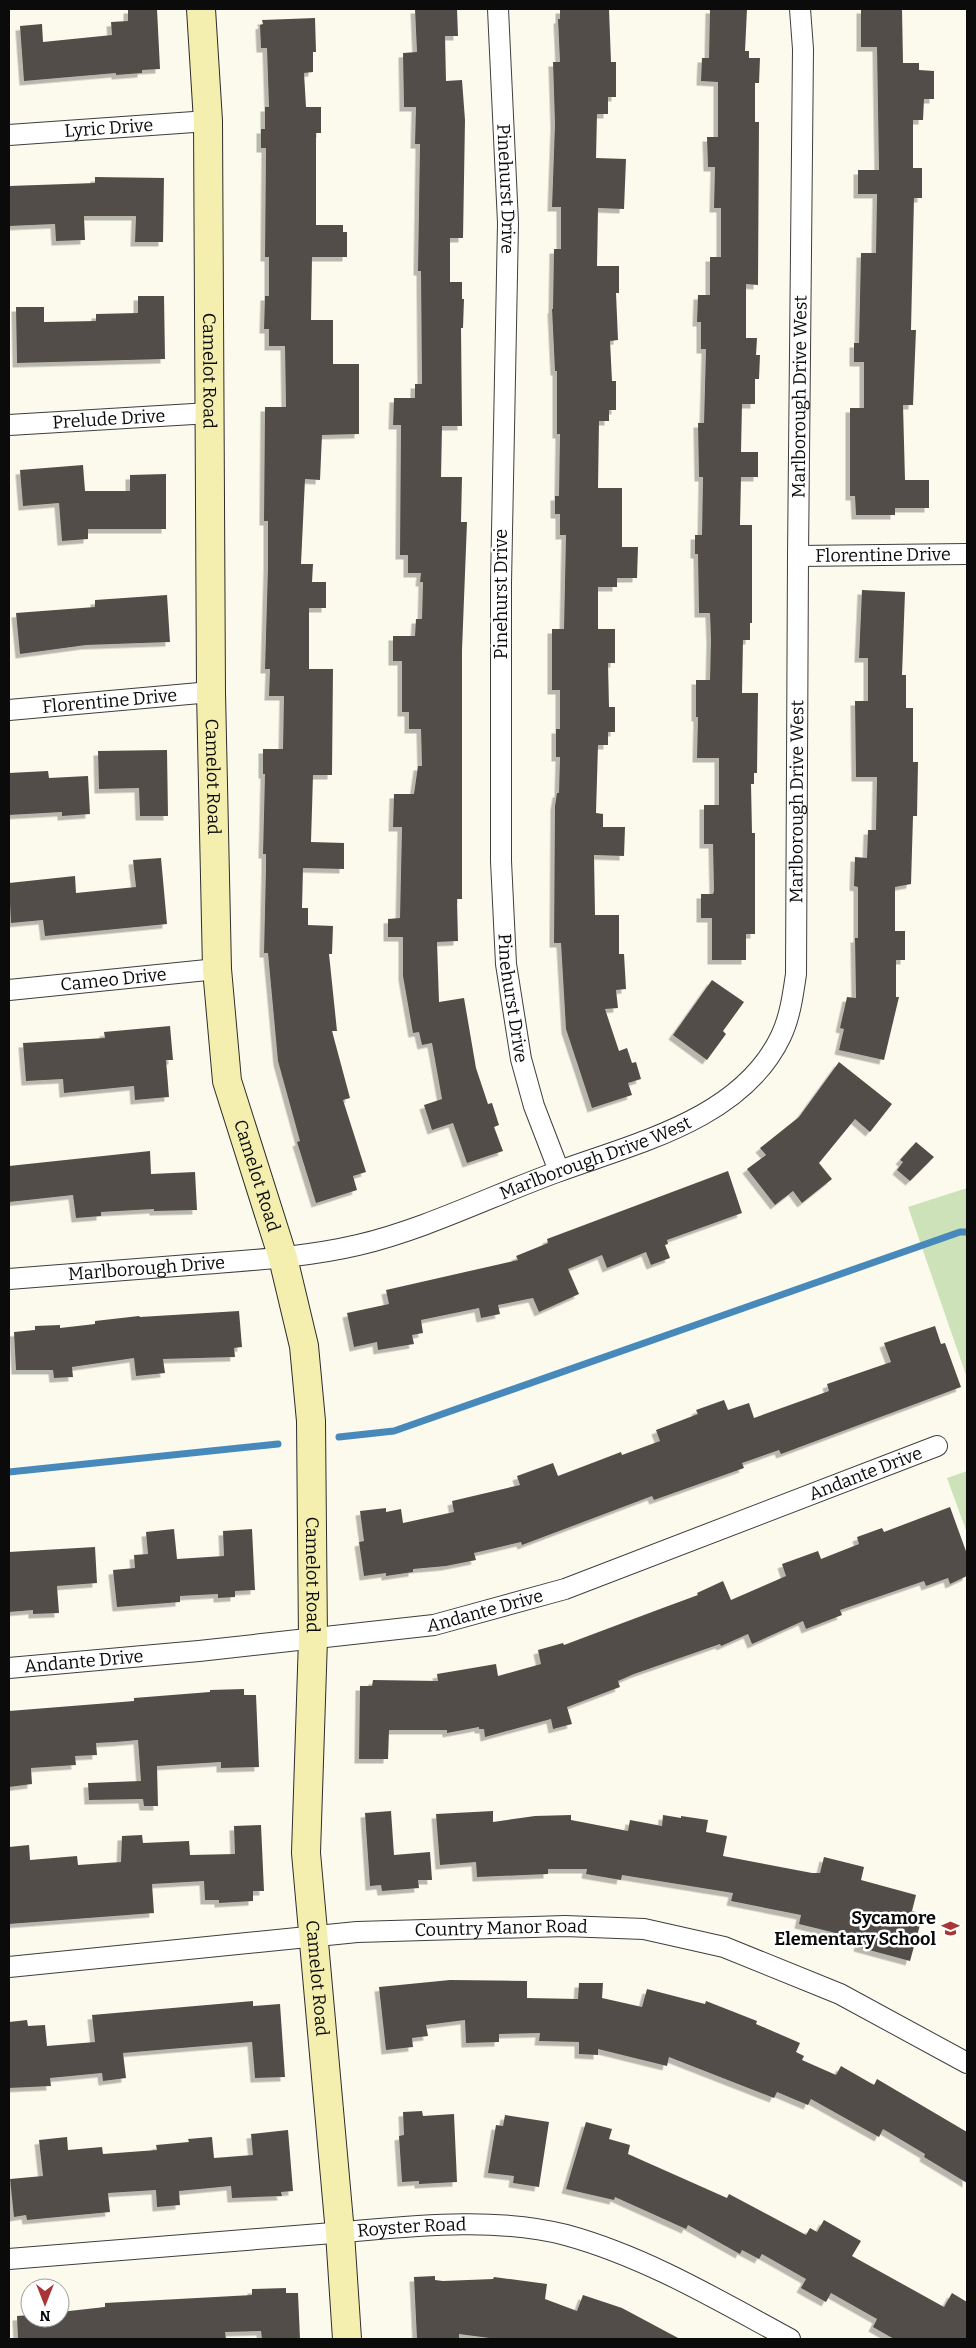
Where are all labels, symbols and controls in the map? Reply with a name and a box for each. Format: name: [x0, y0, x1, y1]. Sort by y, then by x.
street label: Lyric Drive: [64, 114, 154, 142]
street label: Pinehurst Drive: [492, 123, 519, 254]
street label: Marlborough Drive West: [788, 294, 812, 498]
street label: Camelot Road: [198, 313, 221, 429]
street label: Prelude Drive: [52, 405, 166, 433]
street label: Pinehurst Drive: [490, 529, 512, 659]
street label: Florentine Drive: [815, 543, 951, 567]
street label: Florentine Drive: [41, 684, 178, 718]
street label: Marlborough Drive West: [785, 700, 808, 903]
street label: Camelot Road: [201, 718, 225, 835]
street label: Pinehurst Drive: [494, 933, 532, 1064]
street label: Cameo Drive: [59, 963, 168, 996]
street label: Marlborough Drive West: [496, 1111, 695, 1204]
street label: Camelot Road: [229, 1117, 285, 1235]
street label: Marlborough Drive: [67, 1251, 226, 1285]
street label: Andante Drive: [806, 1442, 925, 1505]
street label: Camelot Road: [301, 1517, 324, 1633]
street label: Andante Drive: [426, 1585, 546, 1637]
street label: Andante Drive: [23, 1645, 144, 1678]
place label: Sycamore Elementary School: [774, 1907, 936, 1950]
street label: Country Manor Road: [414, 1915, 589, 1941]
school or university icon: Sycamore Elementary School: [940, 1918, 960, 1938]
street label: Camelot Road: [301, 1919, 333, 2037]
street label: Royster Road: [356, 2213, 467, 2242]
north arrow: [20, 2278, 70, 2328]
text: N: [39, 2307, 50, 2324]

